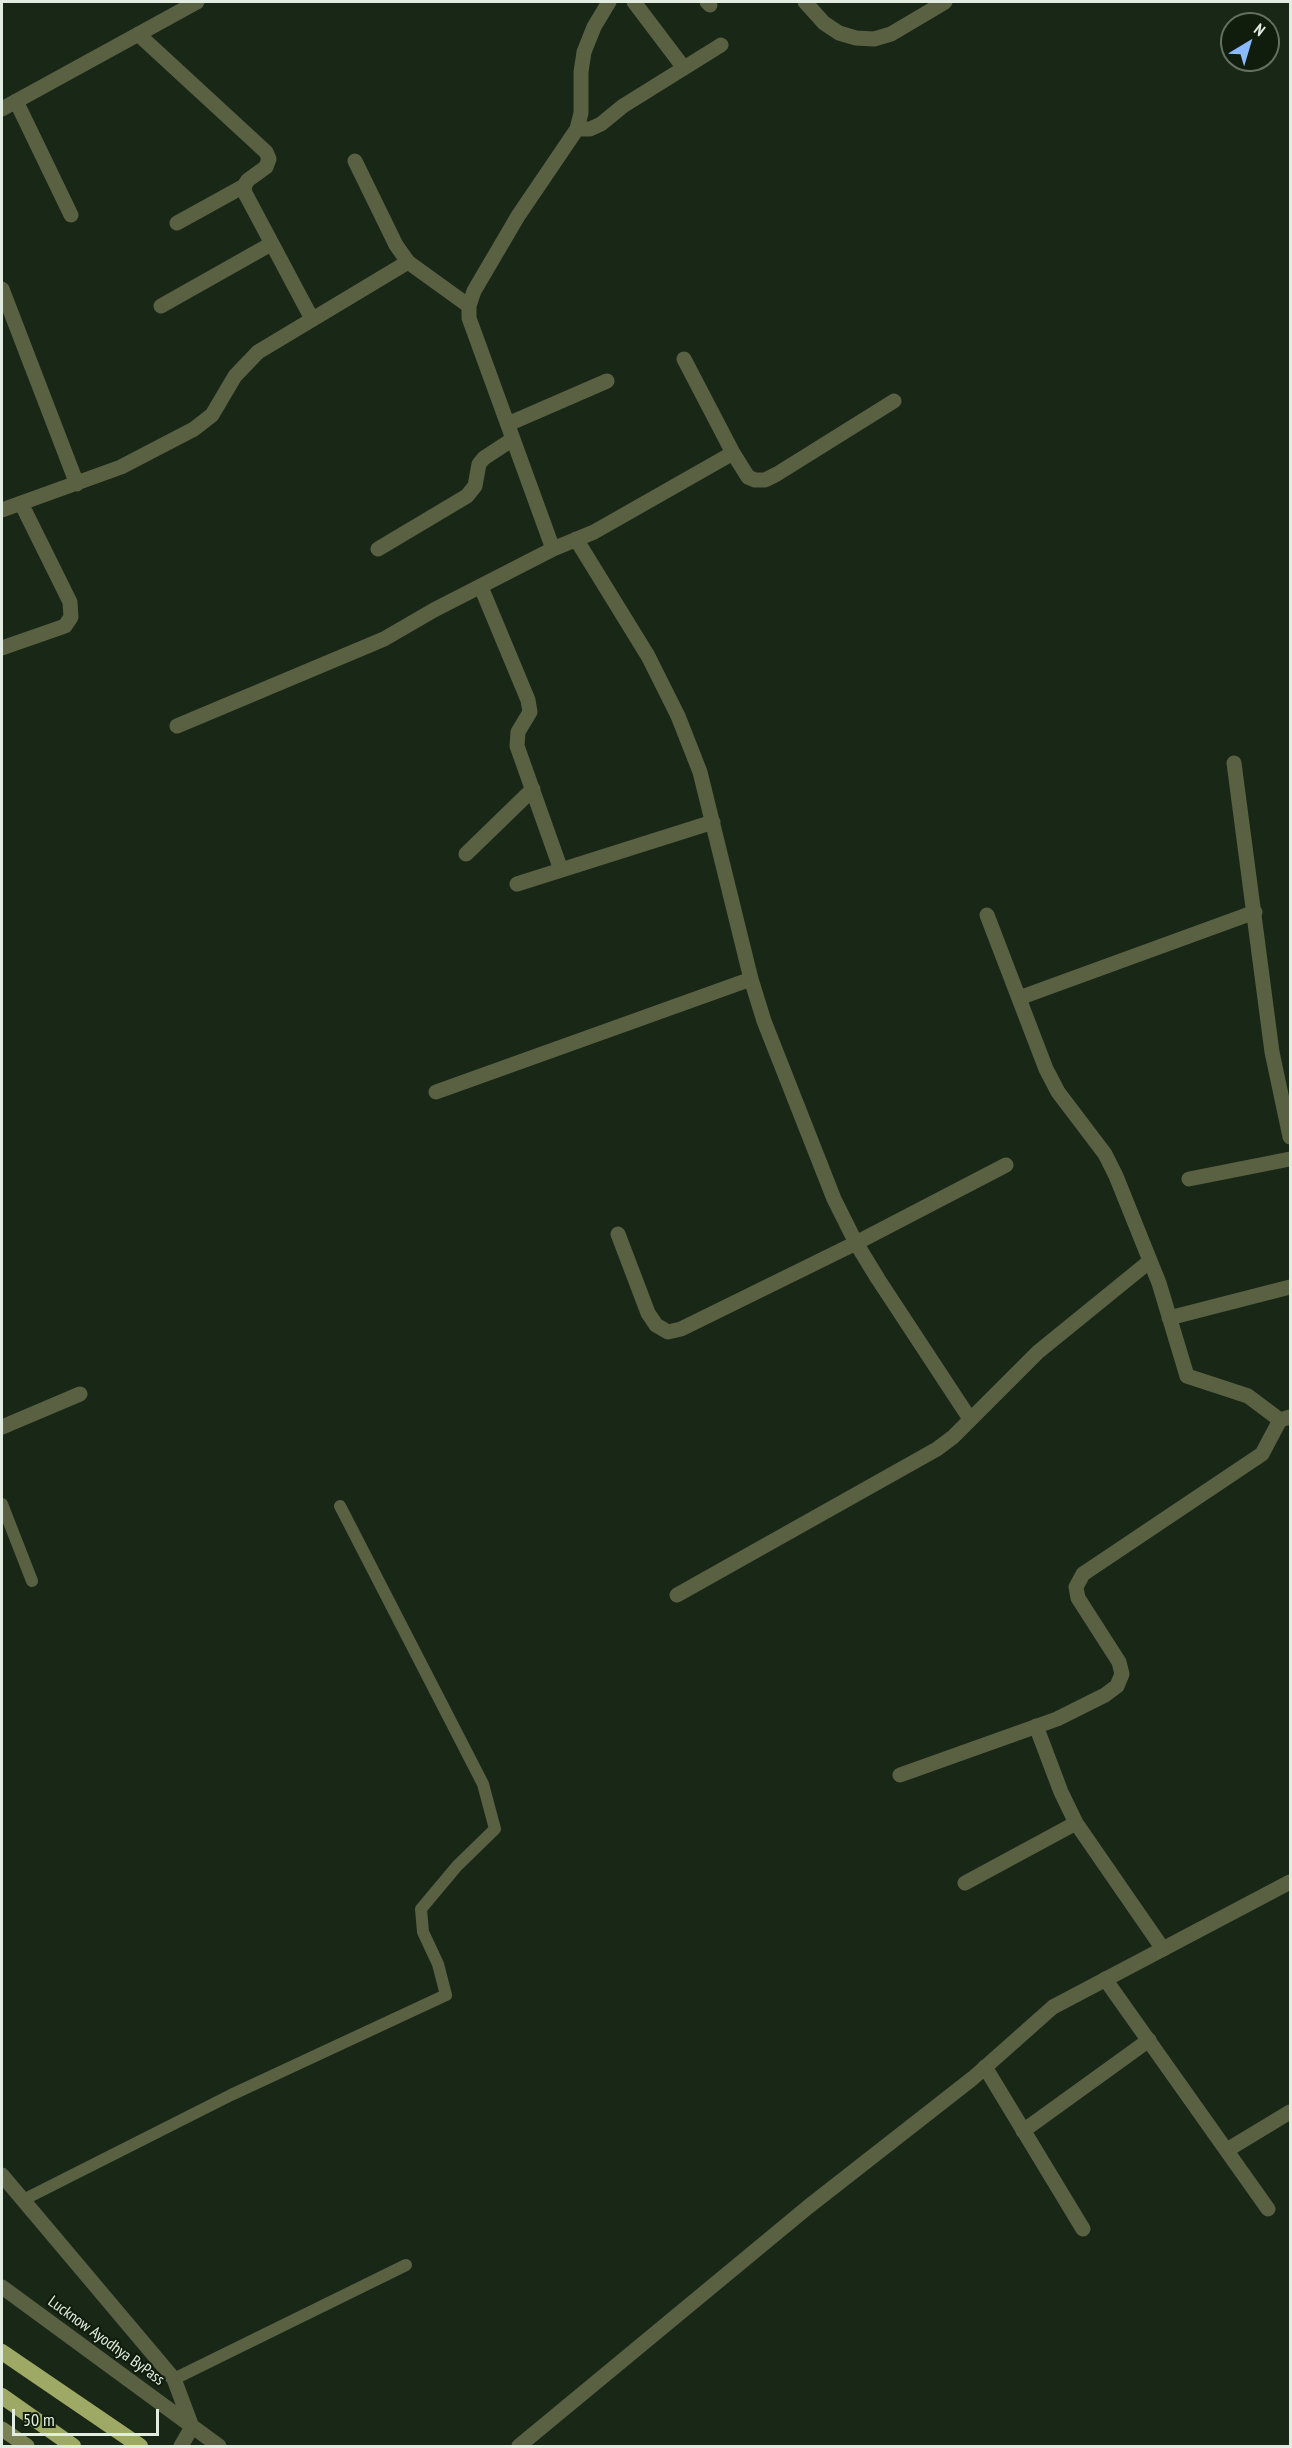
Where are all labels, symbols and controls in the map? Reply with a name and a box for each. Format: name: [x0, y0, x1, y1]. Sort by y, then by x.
north arrow: [1220, 12, 1280, 72]
text: N: [1250, 19, 1269, 40]
street label: Lucknow Ayodhya ByPass: [44, 2292, 168, 2390]
scale bar: [15, 2397, 162, 2435]
text: 50 m: [23, 2408, 55, 2431]

